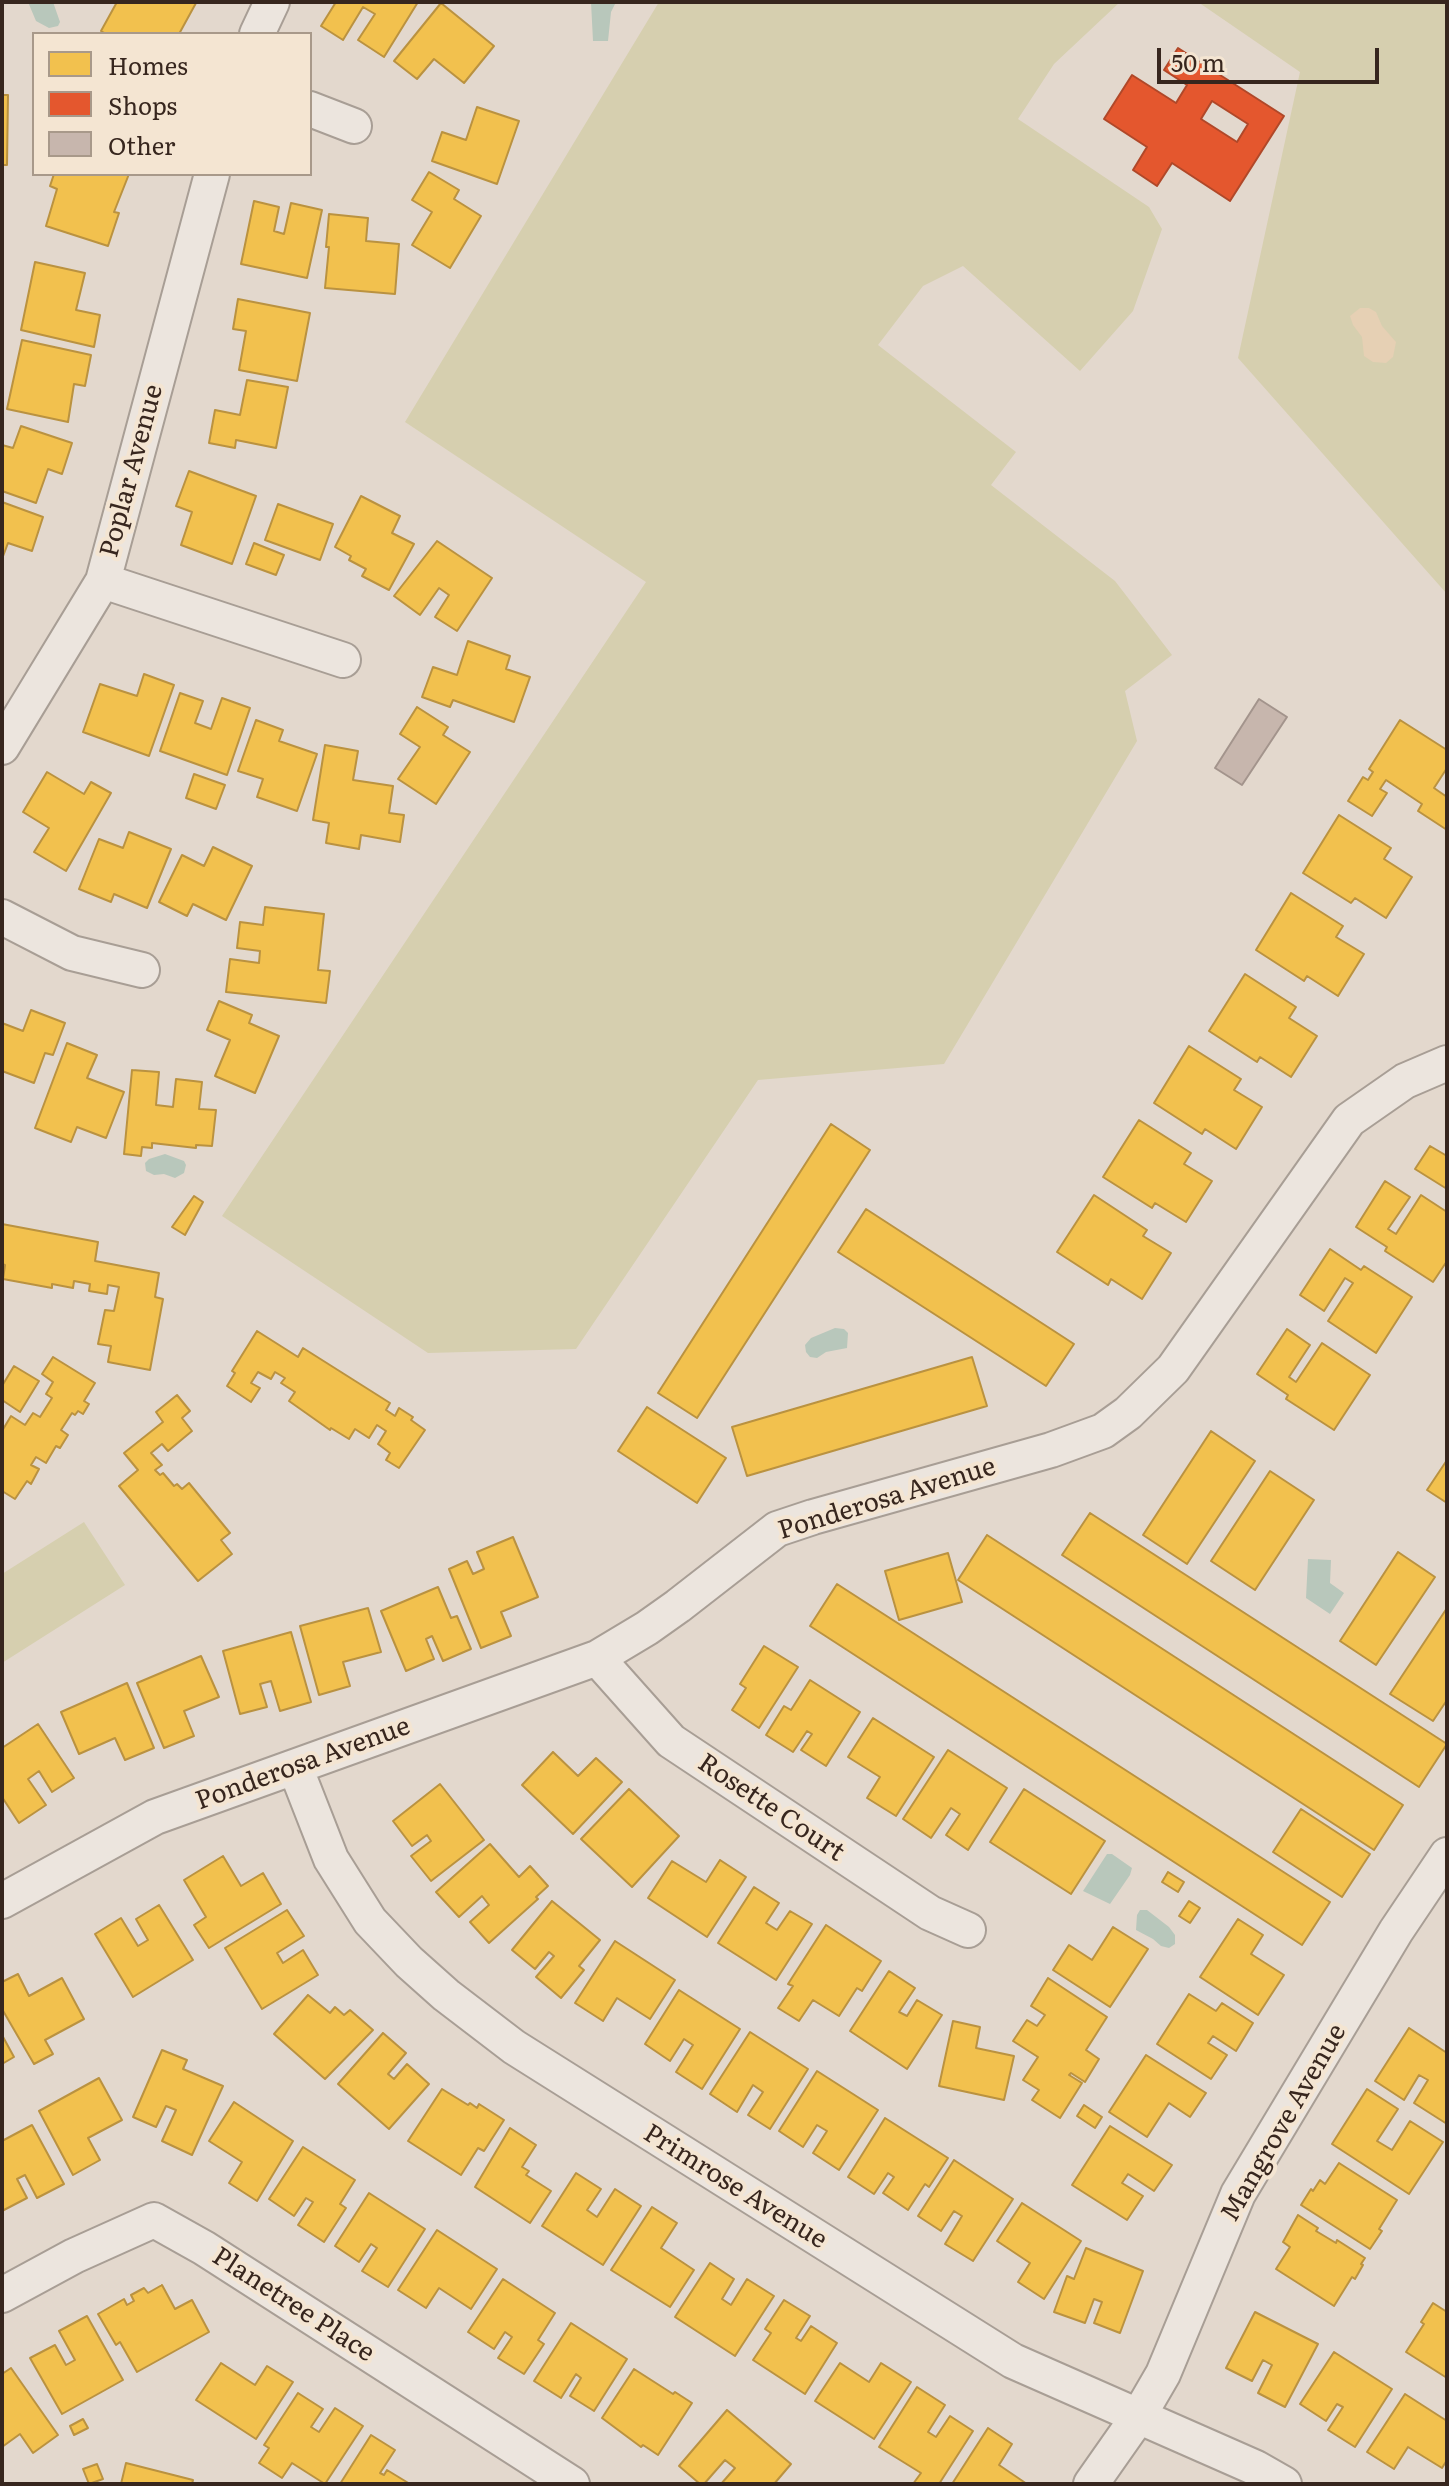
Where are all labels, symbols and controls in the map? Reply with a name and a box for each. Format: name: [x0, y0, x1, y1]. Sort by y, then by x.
legend: [32, 32, 312, 176]
scale bar: [1161, 32, 1383, 82]
text: 50 m: [1171, 44, 1225, 79]
text: Homes: [108, 47, 188, 82]
text: Shops: [108, 87, 177, 122]
text: Other: [108, 127, 175, 162]
street label: Poplar Avenue: [94, 381, 170, 561]
street label: Ponderosa Avenue: [775, 1451, 999, 1547]
street label: Ponderosa Avenue: [192, 1711, 414, 1817]
street label: Rosette Court: [692, 1748, 850, 1868]
street label: Mangrove Avenue: [1215, 2019, 1353, 2227]
street label: Primrose Avenue: [638, 2118, 832, 2256]
street label: Planetree Place: [206, 2241, 380, 2369]

